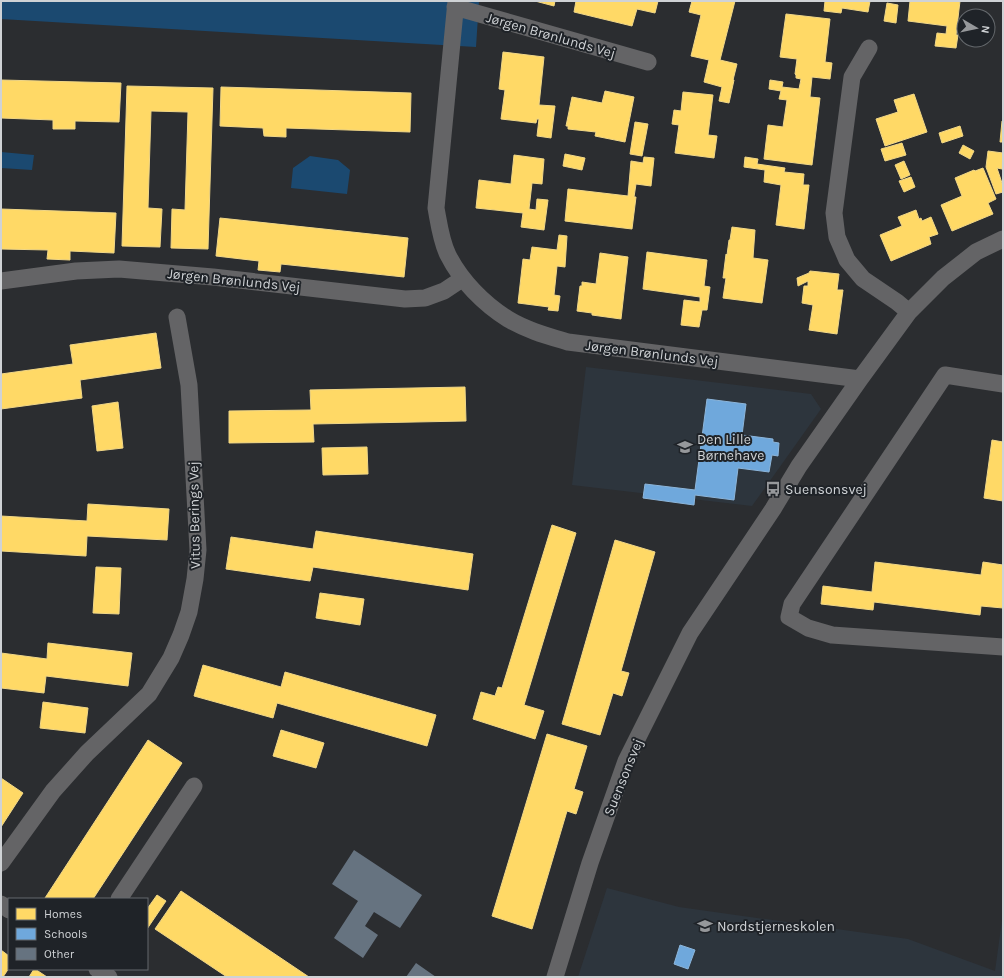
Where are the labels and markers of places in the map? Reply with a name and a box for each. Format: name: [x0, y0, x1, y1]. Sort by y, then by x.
place label: Den Lille Børnehave: [697, 431, 764, 464]
school or university icon: Den Lille Børnehave: [676, 438, 694, 456]
bus stop icon: Suensonsvej: [764, 480, 782, 498]
place label: Suensonsvej: [785, 481, 867, 498]
school or university icon: Nordstjerneskolen: [696, 917, 714, 935]
place label: Nordstjerneskolen: [717, 918, 835, 935]

